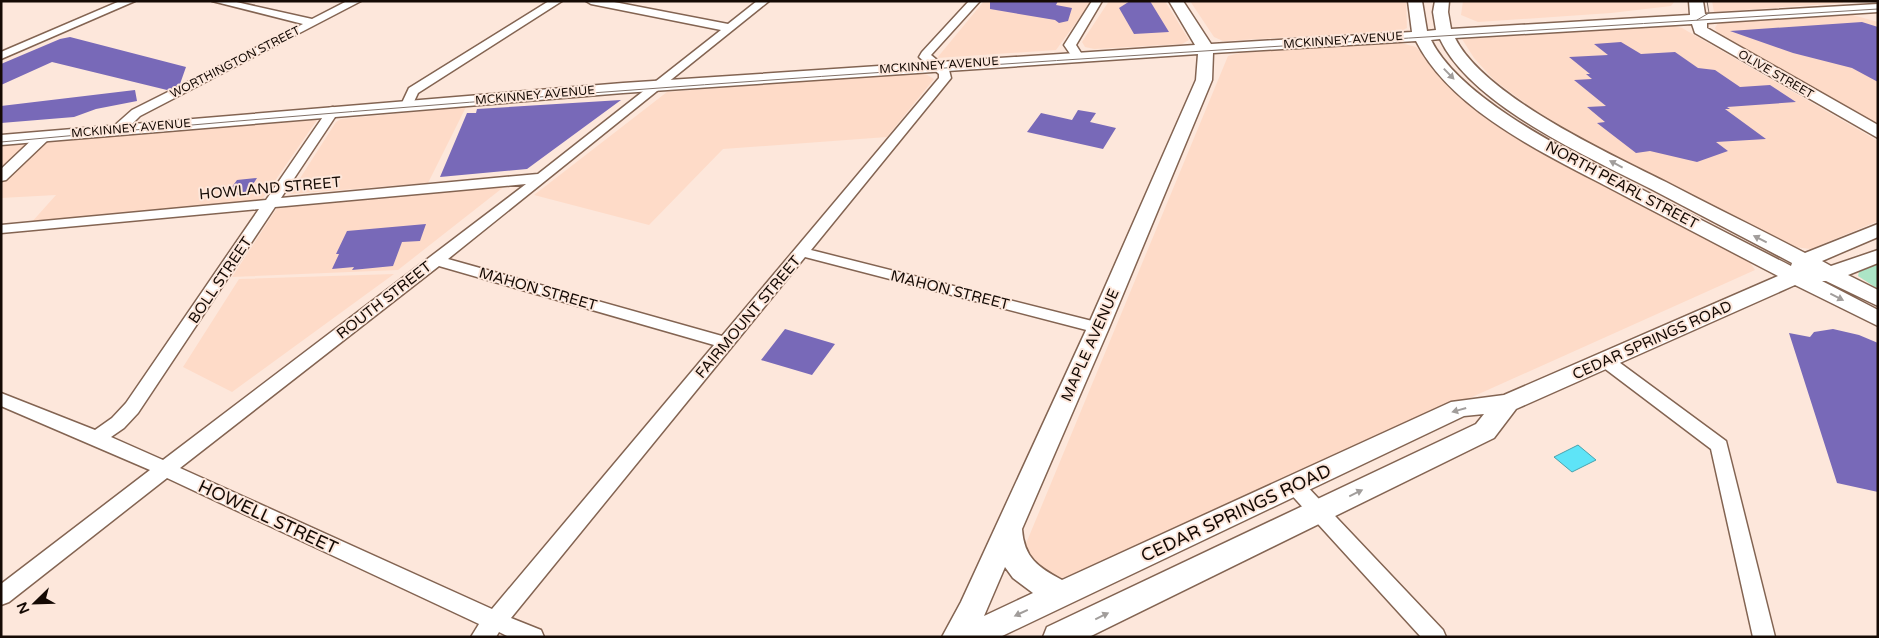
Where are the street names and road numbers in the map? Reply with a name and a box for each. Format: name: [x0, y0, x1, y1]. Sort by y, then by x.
street label: WORTHINGTON STREET: [168, 23, 303, 101]
street label: MCKINNEY AVENUE: [1283, 29, 1404, 51]
street label: OLIVE STREET: [1736, 47, 1817, 102]
street label: MCKINNEY AVENUE: [879, 54, 1000, 76]
street label: MCKINNEY AVENUE: [475, 83, 596, 107]
street label: MCKINNEY AVENUE: [71, 116, 192, 140]
street label: NORTH PEARL STREET: [1543, 137, 1701, 233]
street label: HOWLAND STREET: [198, 173, 342, 203]
street label: BOLL STREET: [184, 233, 256, 327]
street label: FAIRMOUNT STREET: [691, 252, 805, 382]
street label: ROUTH STREET: [333, 257, 435, 343]
street label: MAHON STREET: [477, 264, 599, 314]
street label: MAHON STREET: [889, 267, 1011, 313]
street label: MAPLE AVENUE: [1057, 286, 1123, 404]
street label: CEDAR SPRINGS ROAD: [1569, 297, 1735, 383]
street label: CEDAR SPRINGS ROAD: [1137, 459, 1335, 567]
street label: HOWELL STREET: [195, 475, 341, 559]

